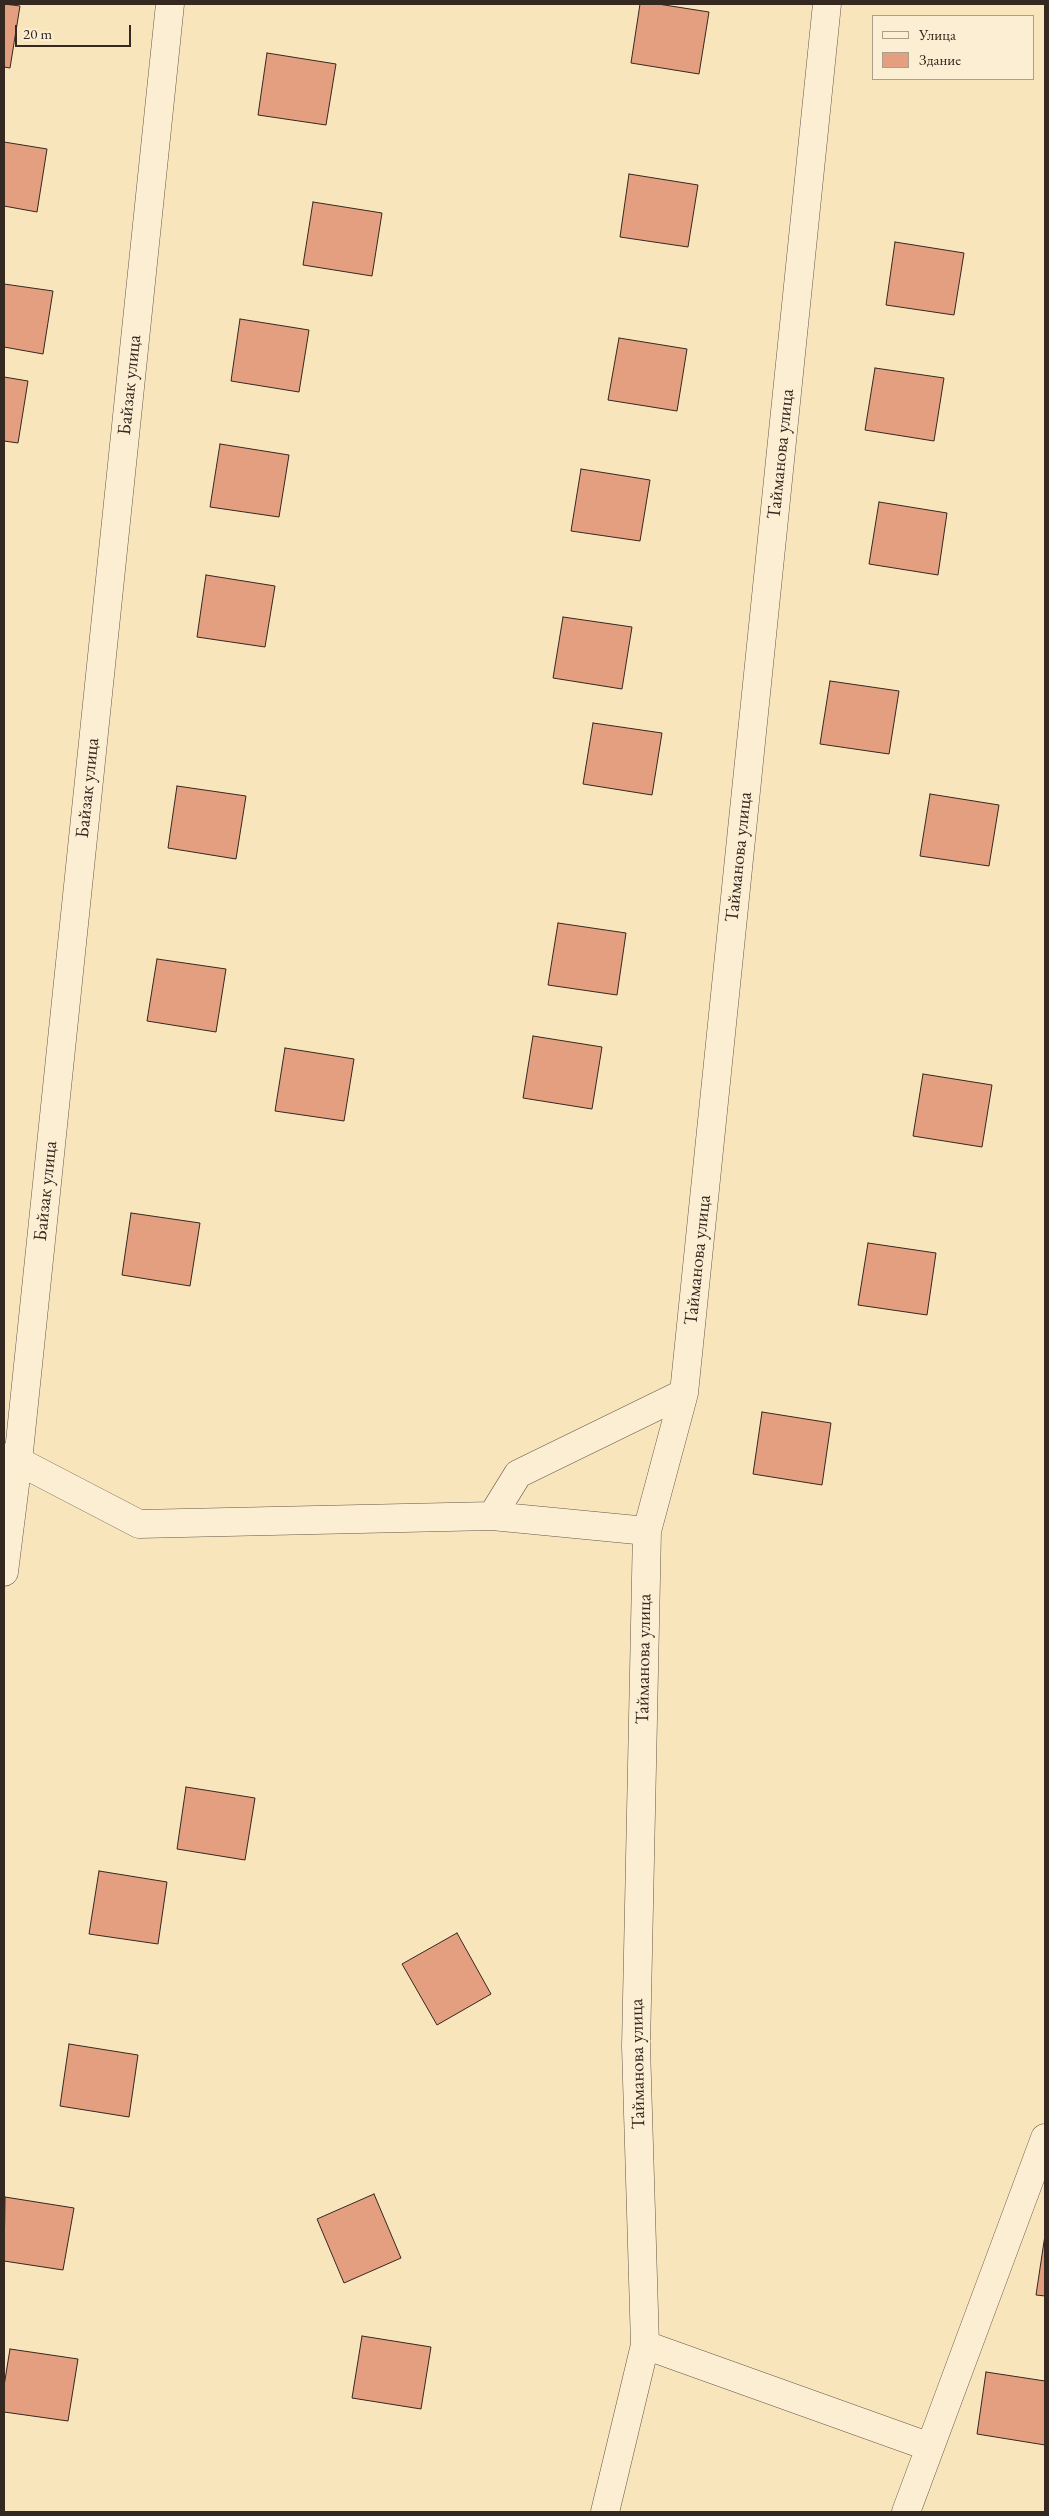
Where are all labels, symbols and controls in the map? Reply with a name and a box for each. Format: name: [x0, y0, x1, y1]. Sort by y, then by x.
scale bar: [18, 15, 134, 47]
legend: [872, 15, 1034, 80]
text: 20 m: [23, 24, 52, 43]
text: Улица: [919, 25, 956, 44]
text: Здание: [919, 50, 961, 69]
street label: Байзак улица: [113, 334, 147, 436]
street label: Тайманова улица: [763, 388, 799, 520]
street label: Байзак улица: [71, 737, 105, 839]
street label: Тайманова улица: [721, 791, 757, 923]
street label: Байзак улица: [29, 1140, 63, 1242]
street label: Тайманова улица: [680, 1194, 716, 1326]
street label: Тайманова улица: [631, 1593, 657, 1725]
street label: Тайманова улица: [625, 1998, 651, 2130]

